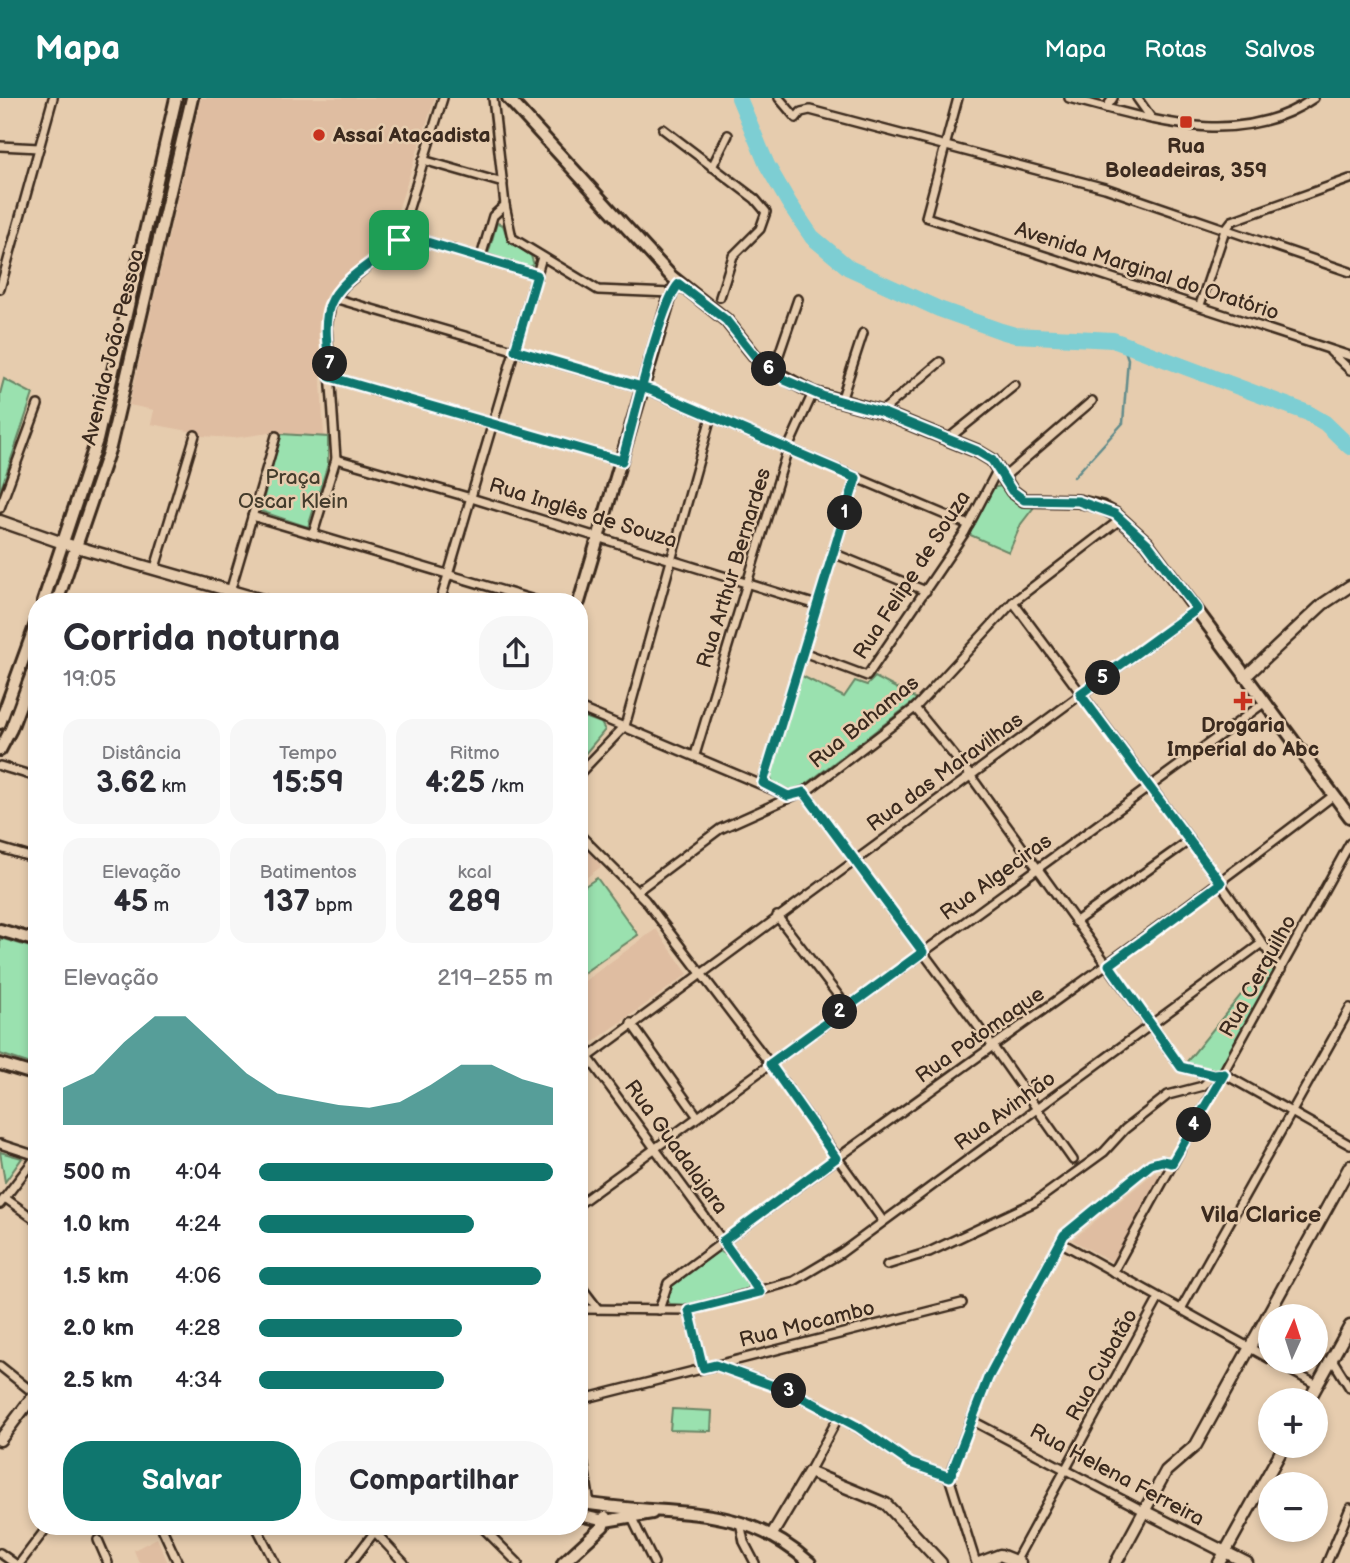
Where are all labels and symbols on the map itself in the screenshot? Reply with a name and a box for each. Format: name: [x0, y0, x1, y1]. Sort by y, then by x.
marker: Rua Boleadeiras, 359: [1178, 114, 1194, 130]
place label: Assaí Atacadista: [332, 123, 490, 148]
marker: Assaí Atacadista: [311, 127, 327, 143]
place label: Rua Boleadeiras, 359: [1105, 134, 1267, 183]
pin: [369, 210, 429, 270]
street label: Avenida Marginal do Oratório: [1012, 216, 1282, 326]
street label: Avenida João Pessoa: [77, 246, 149, 448]
pin: 7: [312, 346, 348, 382]
pin: 6: [752, 352, 786, 386]
park label: Praça Oscar Klein: [238, 465, 348, 514]
street label: Rua Arthur Bernardes: [692, 465, 776, 671]
street label: Rua Inglês de Souza: [486, 472, 680, 554]
street label: Rua Felipe de Souza: [848, 486, 976, 664]
pin: 1: [828, 496, 862, 530]
pin: 5: [1086, 660, 1120, 696]
street label: Rua Bahamas: [804, 670, 924, 774]
marker: Drogaria Imperial do Abc: [1235, 693, 1251, 709]
street label: Rua das Maravilhas: [862, 707, 1028, 837]
place label: Drogaria Imperial do Abc: [1167, 713, 1319, 762]
street label: Rua Algeciras: [935, 828, 1057, 926]
street label: Rua Cerquilho: [1214, 910, 1302, 1041]
street label: Rua Potomaque: [911, 981, 1049, 1089]
pin: 2: [822, 995, 858, 1030]
street label: Rua Avinhão: [950, 1066, 1060, 1156]
street label: Rua Guadalajara: [619, 1075, 733, 1219]
pin: 4: [1176, 1108, 1212, 1142]
district label: Vila Clarice: [1201, 1201, 1321, 1229]
street label: Rua Mocambo: [737, 1295, 877, 1353]
north arrow: [1258, 1304, 1328, 1374]
street label: Rua Cubatão: [1061, 1305, 1143, 1425]
pin: 3: [772, 1374, 806, 1408]
street label: Rua Helena Ferreira: [1026, 1418, 1208, 1532]

